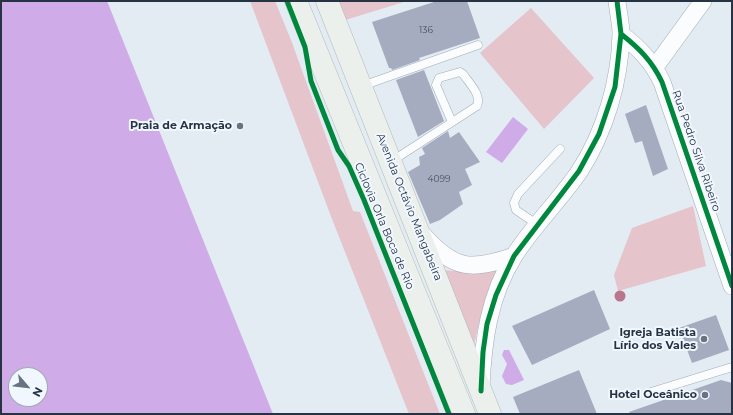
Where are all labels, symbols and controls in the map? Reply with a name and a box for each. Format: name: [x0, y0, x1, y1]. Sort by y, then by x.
house number: 136: [419, 25, 433, 35]
street label: Rua Pedro Silva Ribeiro: [669, 89, 723, 213]
place label: Praia de Armação: [130, 119, 232, 133]
marker: Praia de Armação: [235, 121, 245, 131]
street label: Avenida Octávio Mangabeira: [373, 131, 445, 283]
street label: Ciclovia Orla Boca de Rio: [351, 161, 417, 291]
house number: 4099: [428, 174, 450, 184]
place label: Igreja Batista Lírio dos Vales: [613, 326, 696, 352]
marker: Igreja Batista Lírio dos Vales: [699, 334, 709, 344]
north arrow: [8, 367, 48, 407]
text: N: [29, 385, 46, 399]
place label: Hotel Oceânico: [609, 388, 697, 402]
marker: Hotel Oceânico: [700, 390, 710, 400]

